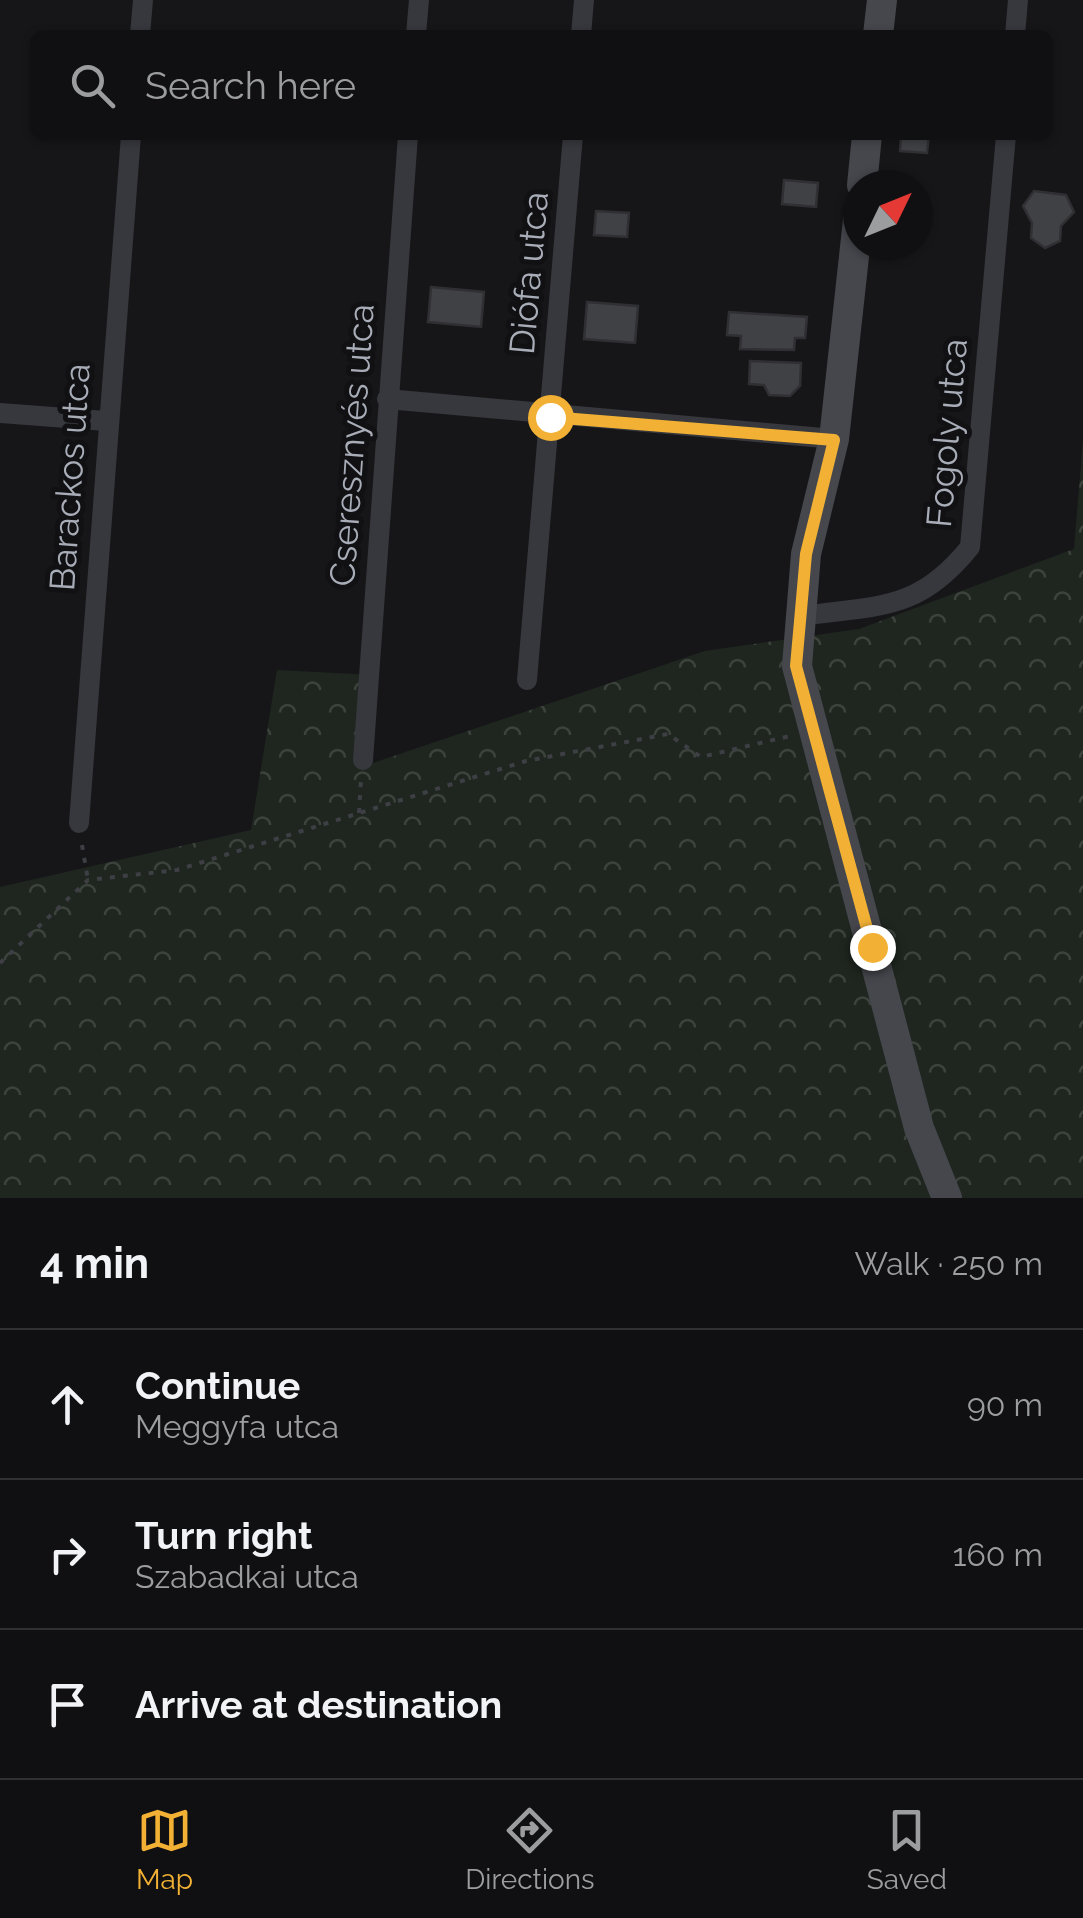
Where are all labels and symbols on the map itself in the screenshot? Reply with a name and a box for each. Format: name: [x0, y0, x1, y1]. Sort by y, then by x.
north arrow: [843, 170, 933, 260]
street label: Diófa utca: [501, 190, 556, 356]
street label: Cseresznyés utca: [321, 302, 382, 588]
street label: Fogoly utca: [918, 337, 975, 529]
street label: Barackos utca: [41, 362, 98, 592]
route start: [528, 395, 574, 441]
route end: [850, 925, 896, 971]

